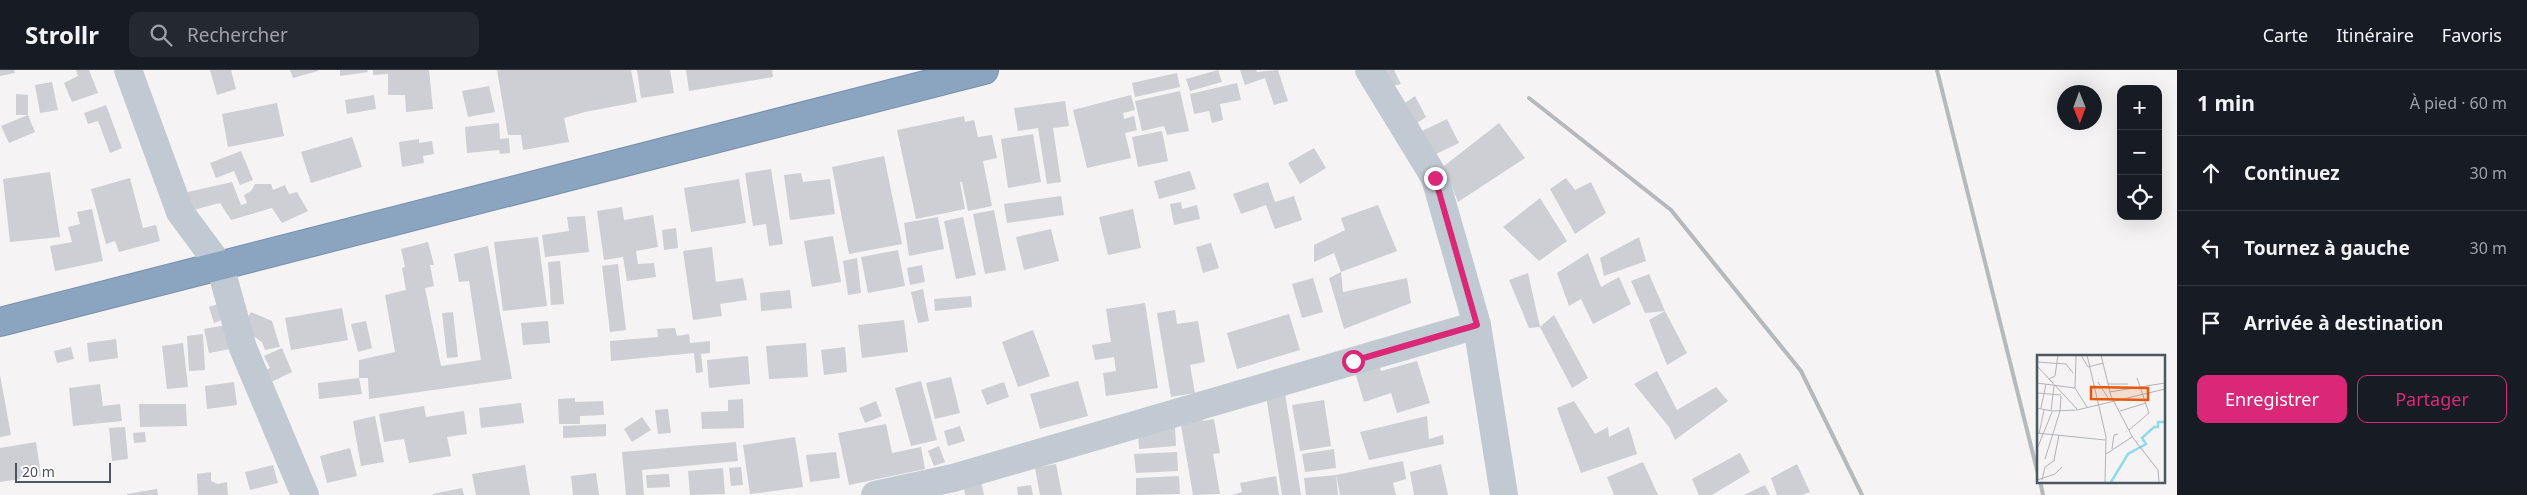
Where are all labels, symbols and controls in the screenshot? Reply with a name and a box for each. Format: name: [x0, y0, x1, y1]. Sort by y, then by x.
search box: [129, 12, 479, 57]
text: Strollr: [25, 18, 99, 51]
icon: search: [147, 21, 175, 49]
text: Rechercher: [187, 22, 288, 48]
text: Carte: [2263, 23, 2308, 47]
text: Itinéraire: [2336, 23, 2414, 47]
text: Favoris: [2442, 23, 2502, 47]
north arrow: [2057, 85, 2102, 130]
map controls: [2117, 85, 2162, 220]
button: +: [2117, 85, 2162, 130]
text: 1 min: [2197, 89, 2255, 117]
text: À pied · 60 m: [2410, 92, 2507, 114]
button: −: [2117, 130, 2162, 175]
icon: ahead: [2197, 159, 2225, 187]
text: Continuez: [2244, 160, 2340, 186]
text: 30 m: [2470, 162, 2507, 184]
route end: [1424, 167, 1447, 190]
button: locate: [2117, 175, 2162, 220]
icon: left: [2197, 234, 2225, 262]
text: Tournez à gauche: [2244, 235, 2410, 261]
text: 30 m: [2470, 237, 2507, 259]
icon: arrive: [2197, 309, 2225, 337]
text: Arrivée à destination: [2244, 310, 2443, 336]
route start: [1342, 350, 1365, 373]
inset map: [2037, 355, 2164, 482]
button: Enregistrer: [2197, 375, 2347, 423]
button: Partager: [2357, 375, 2507, 423]
scale bar: [15, 460, 111, 483]
text: 20 m: [22, 462, 55, 481]

